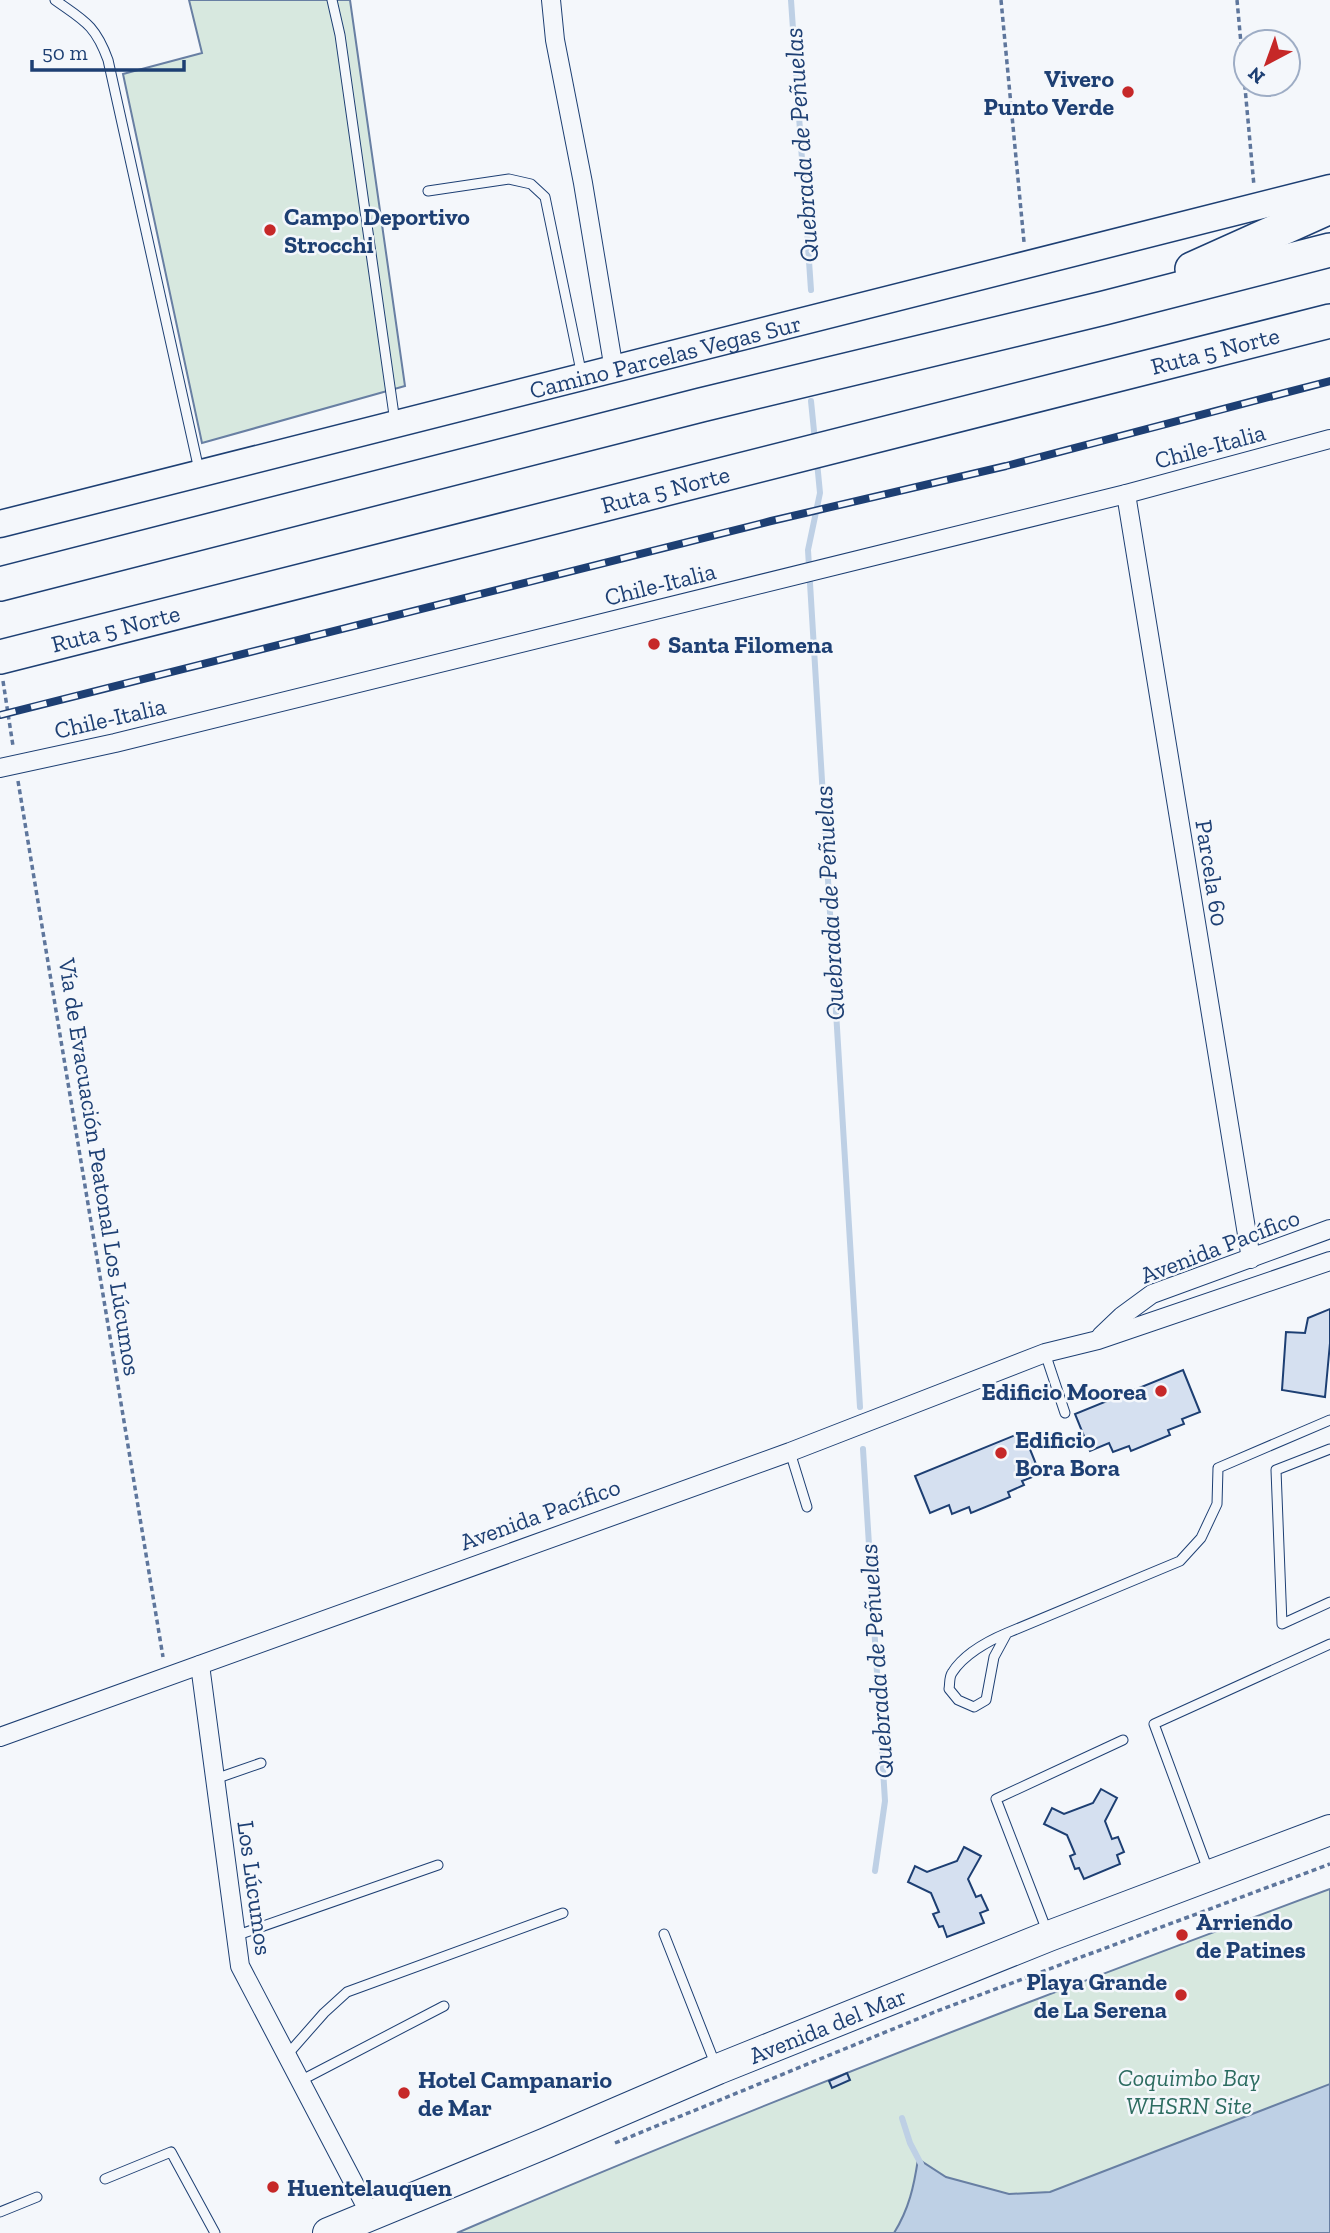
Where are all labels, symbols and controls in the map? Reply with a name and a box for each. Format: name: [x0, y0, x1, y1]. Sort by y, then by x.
water label: Quebrada de Peñuelas: [777, 26, 825, 264]
scale bar: [32, 28, 184, 72]
north arrow: [1232, 28, 1302, 98]
text: 50 m: [42, 40, 88, 65]
text: N: [1243, 62, 1269, 89]
place label: Vivero Punto Verde: [984, 64, 1114, 121]
marker: Vivero Punto Verde: [1120, 84, 1136, 100]
place label: Campo Deportivo Strocchi: [284, 202, 470, 259]
marker: Campo Deportivo Strocchi: [262, 222, 278, 238]
street label: Camino Parcelas Vegas Sur: [526, 308, 804, 404]
street label: Ruta 5 Norte: [1147, 320, 1282, 380]
street label: Chile-Italia: [1151, 417, 1269, 475]
street label: Ruta 5 Norte: [598, 459, 733, 519]
street label: Chile-Italia: [601, 556, 719, 612]
street label: Ruta 5 Norte: [48, 598, 183, 658]
place label: Santa Filomena: [668, 630, 833, 659]
marker: Santa Filomena: [646, 636, 662, 652]
street label: Chile-Italia: [51, 691, 169, 745]
water label: Quebrada de Peñuelas: [807, 785, 851, 1021]
street label: Parcela 60: [1189, 818, 1235, 928]
street label: Vía de Evacuación Peatonal Los Lúcumos: [52, 955, 147, 1378]
street label: Avenida Pacífico: [1136, 1202, 1304, 1290]
place label: Edificio Moorea: [981, 1377, 1147, 1406]
marker: Edificio Moorea: [1153, 1383, 1169, 1399]
place label: Edificio Bora Bora: [1015, 1425, 1120, 1482]
marker: Edificio Bora Bora: [993, 1445, 1009, 1461]
street label: Avenida Pacífico: [456, 1472, 624, 1556]
water label: Quebrada de Peñuelas: [852, 1542, 900, 1780]
street label: Los Lúcumos: [231, 1819, 279, 1957]
place label: Arriendo de Patines: [1196, 1907, 1306, 1964]
marker: Arriendo de Patines: [1174, 1927, 1190, 1943]
place label: Playa Grande de La Serena: [1026, 1967, 1167, 2024]
street label: Avenida del Mar: [744, 1980, 910, 2070]
marker: Playa Grande de La Serena: [1173, 1987, 1189, 2003]
park label: Coquimbo Bay WHSRN Site: [1118, 2063, 1260, 2120]
place label: Hotel Campanario de Mar: [418, 2065, 612, 2122]
marker: Hotel Campanario de Mar: [396, 2085, 412, 2101]
place label: Huentelauquen: [287, 2173, 452, 2202]
marker: Huentelauquen: [265, 2179, 281, 2195]

